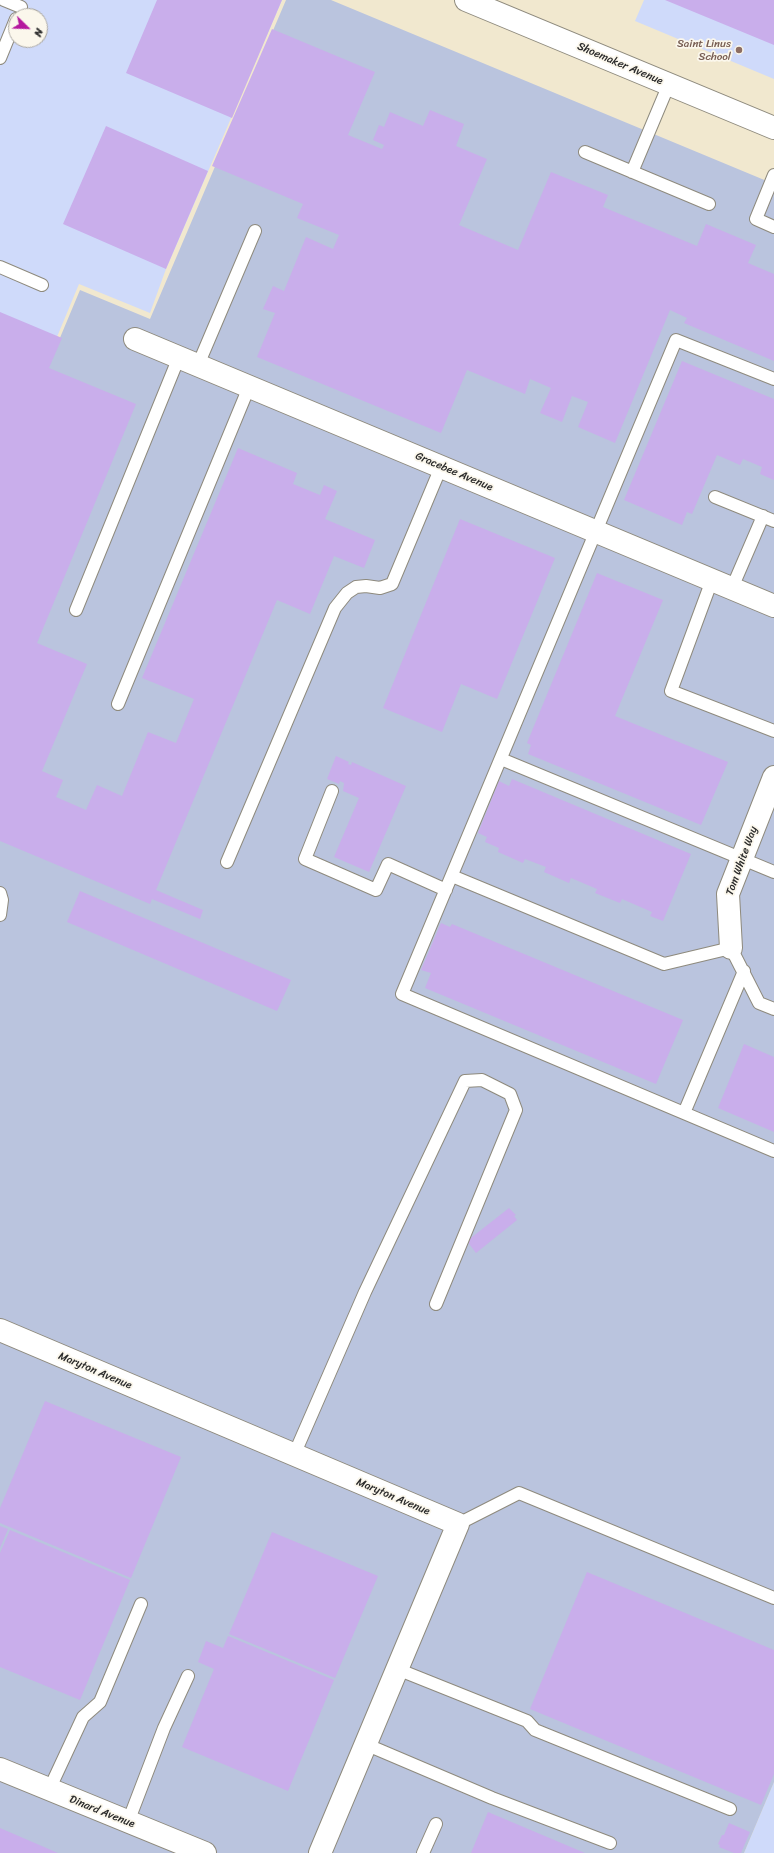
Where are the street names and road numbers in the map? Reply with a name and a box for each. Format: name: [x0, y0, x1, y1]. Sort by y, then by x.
street label: Shoemaker Avenue: [575, 40, 665, 88]
street label: Gracebee Avenue: [413, 450, 495, 494]
street label: Tom White Way: [723, 825, 761, 897]
street label: Maryton Avenue: [56, 1350, 134, 1392]
street label: Maryton Avenue: [354, 1476, 432, 1518]
street label: Dinard Avenue: [67, 1793, 137, 1831]

